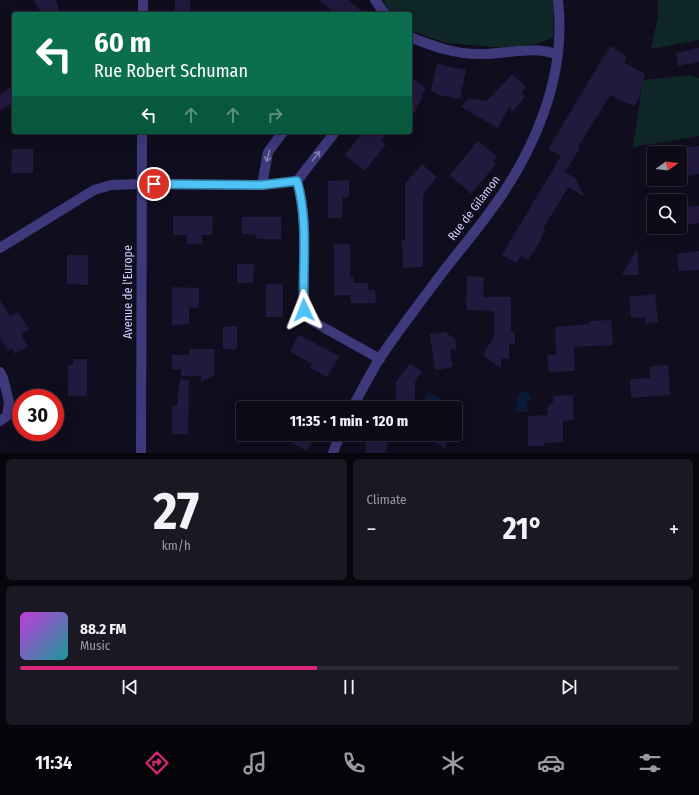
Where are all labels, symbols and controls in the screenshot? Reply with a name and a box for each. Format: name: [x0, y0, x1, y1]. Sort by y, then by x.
text: 60 m: [94, 26, 151, 59]
icon: left: [28, 28, 80, 80]
text: Rue Robert Schuman: [94, 60, 248, 82]
icon: left: [138, 104, 160, 126]
icon: ahead: [180, 104, 202, 126]
icon: ahead: [222, 104, 244, 126]
icon: right: [264, 104, 286, 126]
north arrow: [647, 146, 687, 186]
map controls: [647, 146, 687, 234]
one-way arrow: [264, 150, 271, 163]
one-way arrow: [311, 151, 320, 162]
pin: [137, 167, 171, 201]
icon: arrive: [143, 173, 165, 195]
street label: Rue de Gilamon: [445, 173, 503, 243]
button: search: [647, 194, 687, 234]
street label: Avenue de l'Europe: [121, 245, 135, 339]
position arrow: [283, 289, 325, 331]
speed limit sign: 30: [12, 389, 64, 441]
text: 11:35 · 1 min · 120 m: [290, 412, 408, 430]
text: 27: [153, 480, 199, 543]
text: Climate: [367, 492, 407, 507]
text: 21°: [503, 511, 543, 547]
text: −: [367, 516, 376, 543]
text: +: [669, 516, 679, 543]
text: km/h: [162, 538, 191, 553]
text: 88.2 FM: [80, 620, 126, 638]
text: Music: [80, 638, 110, 653]
icon: previous: [119, 676, 141, 698]
icon: pause: [338, 676, 360, 698]
icon: next: [558, 676, 580, 698]
icon: directions: [143, 749, 171, 777]
icon: music: [241, 749, 269, 777]
icon: phone: [340, 749, 368, 777]
icon: climate: [439, 749, 467, 777]
icon: car: [537, 749, 565, 777]
icon: filters: [636, 749, 664, 777]
text: 11:34: [35, 752, 72, 774]

